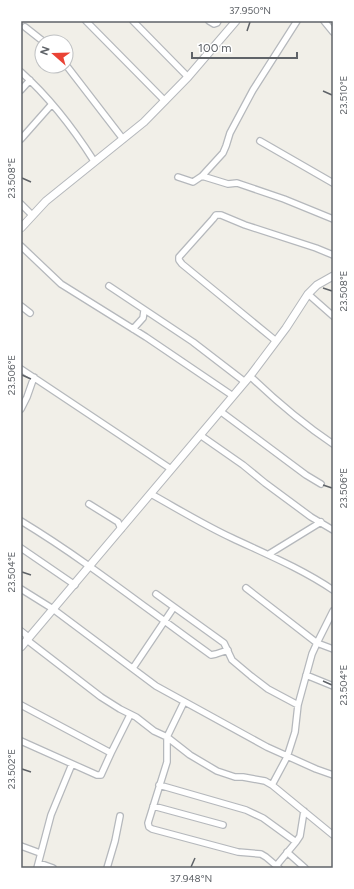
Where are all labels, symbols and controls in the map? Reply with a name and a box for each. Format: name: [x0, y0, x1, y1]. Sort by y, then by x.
text: 37.950°N: [229, 4, 271, 17]
north arrow: [34, 34, 74, 74]
scale bar: [192, 34, 297, 60]
text: 100 m: [198, 41, 232, 55]
text: N: [38, 45, 53, 57]
text: 23.510°E: [337, 75, 350, 115]
text: 23.508°E: [5, 157, 18, 199]
text: 23.508°E: [337, 270, 350, 312]
text: 23.506°E: [5, 355, 18, 395]
text: 23.506°E: [337, 468, 350, 508]
text: 23.504°E: [5, 551, 18, 593]
text: 23.504°E: [337, 664, 350, 706]
text: 23.502°E: [5, 749, 18, 789]
text: 37.948°N: [170, 872, 212, 885]

